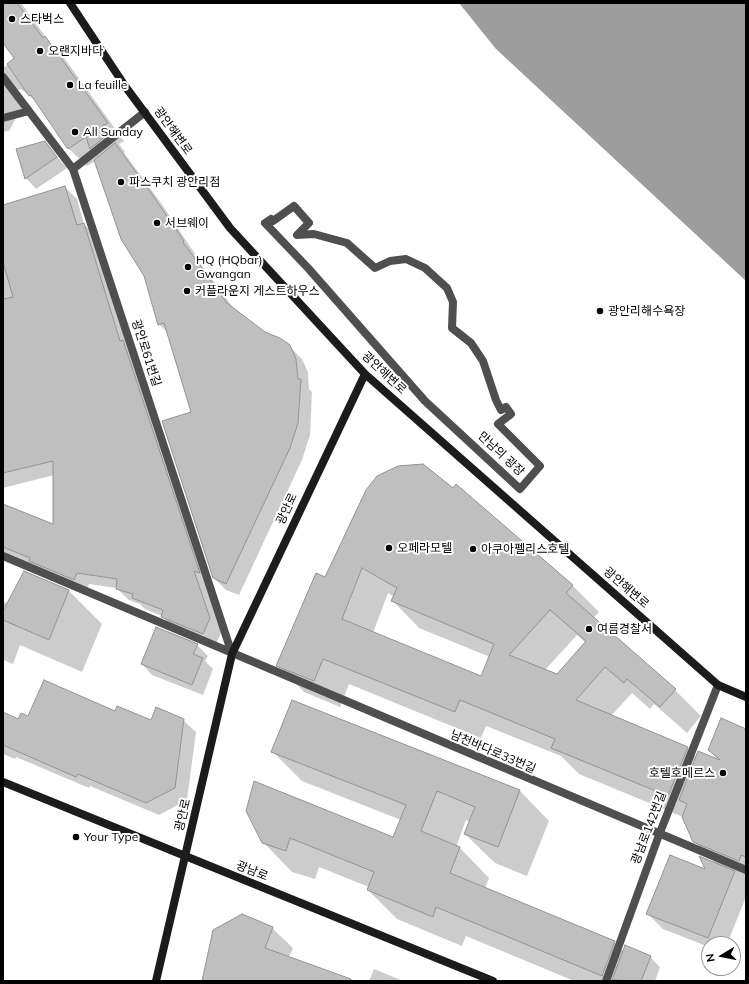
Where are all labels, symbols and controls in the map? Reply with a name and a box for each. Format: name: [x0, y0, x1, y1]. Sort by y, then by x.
place label: 스타벅스: [20, 12, 64, 26]
marker: 스타벅스: [7, 14, 17, 24]
place label: 오랜지바다: [48, 44, 103, 58]
marker: 오랜지바다: [35, 46, 45, 56]
place label: La feuille: [78, 78, 127, 92]
marker: La feuille: [65, 80, 75, 90]
street label: 광안해변로: [151, 104, 195, 158]
place label: All Sunday: [83, 125, 143, 139]
marker: All Sunday: [70, 127, 80, 137]
place label: 파스쿠치 광안리점: [129, 175, 220, 189]
marker: 파스쿠치 광안리점: [116, 177, 126, 187]
place label: 서브웨이: [165, 216, 209, 230]
marker: 서브웨이: [152, 218, 162, 228]
place label: HQ (HQbar) Gwangan: [196, 253, 263, 281]
marker: HQ (HQbar) Gwangan: [183, 262, 193, 272]
place label: 커플라운지 게스트하우스: [195, 284, 320, 298]
marker: 커플라운지 게스트하우스: [182, 286, 192, 296]
place label: 광안리해수욕장: [608, 304, 685, 318]
marker: 광안리해수욕장: [595, 306, 605, 316]
street label: 광안로61번길: [128, 318, 164, 388]
street label: 광안해변로: [359, 349, 409, 397]
street label: 만남의 광장: [475, 429, 527, 479]
street label: 광안로: [273, 491, 301, 527]
place label: 오페라모텔: [397, 541, 452, 555]
place label: 아쿠아펠리스호텔: [481, 542, 569, 556]
marker: 오페라모텔: [384, 543, 394, 553]
marker: 아쿠아펠리스호텔: [468, 544, 478, 554]
street label: 광안해변로: [600, 564, 652, 612]
place label: 여름경찰서: [597, 622, 652, 636]
marker: 여름경찰서: [584, 624, 594, 634]
street label: 남천바다로33번길: [448, 727, 538, 777]
place label: 호텔호메르스: [649, 766, 715, 780]
marker: 호텔호메르스: [718, 768, 728, 778]
street label: 광남로142번길: [629, 790, 669, 866]
street label: 광안로: [172, 797, 194, 833]
place label: Your Type: [84, 830, 138, 844]
marker: Your Type: [71, 832, 81, 842]
street label: 광남로: [234, 858, 270, 884]
north arrow: [701, 936, 741, 976]
text: N: [703, 953, 718, 963]

